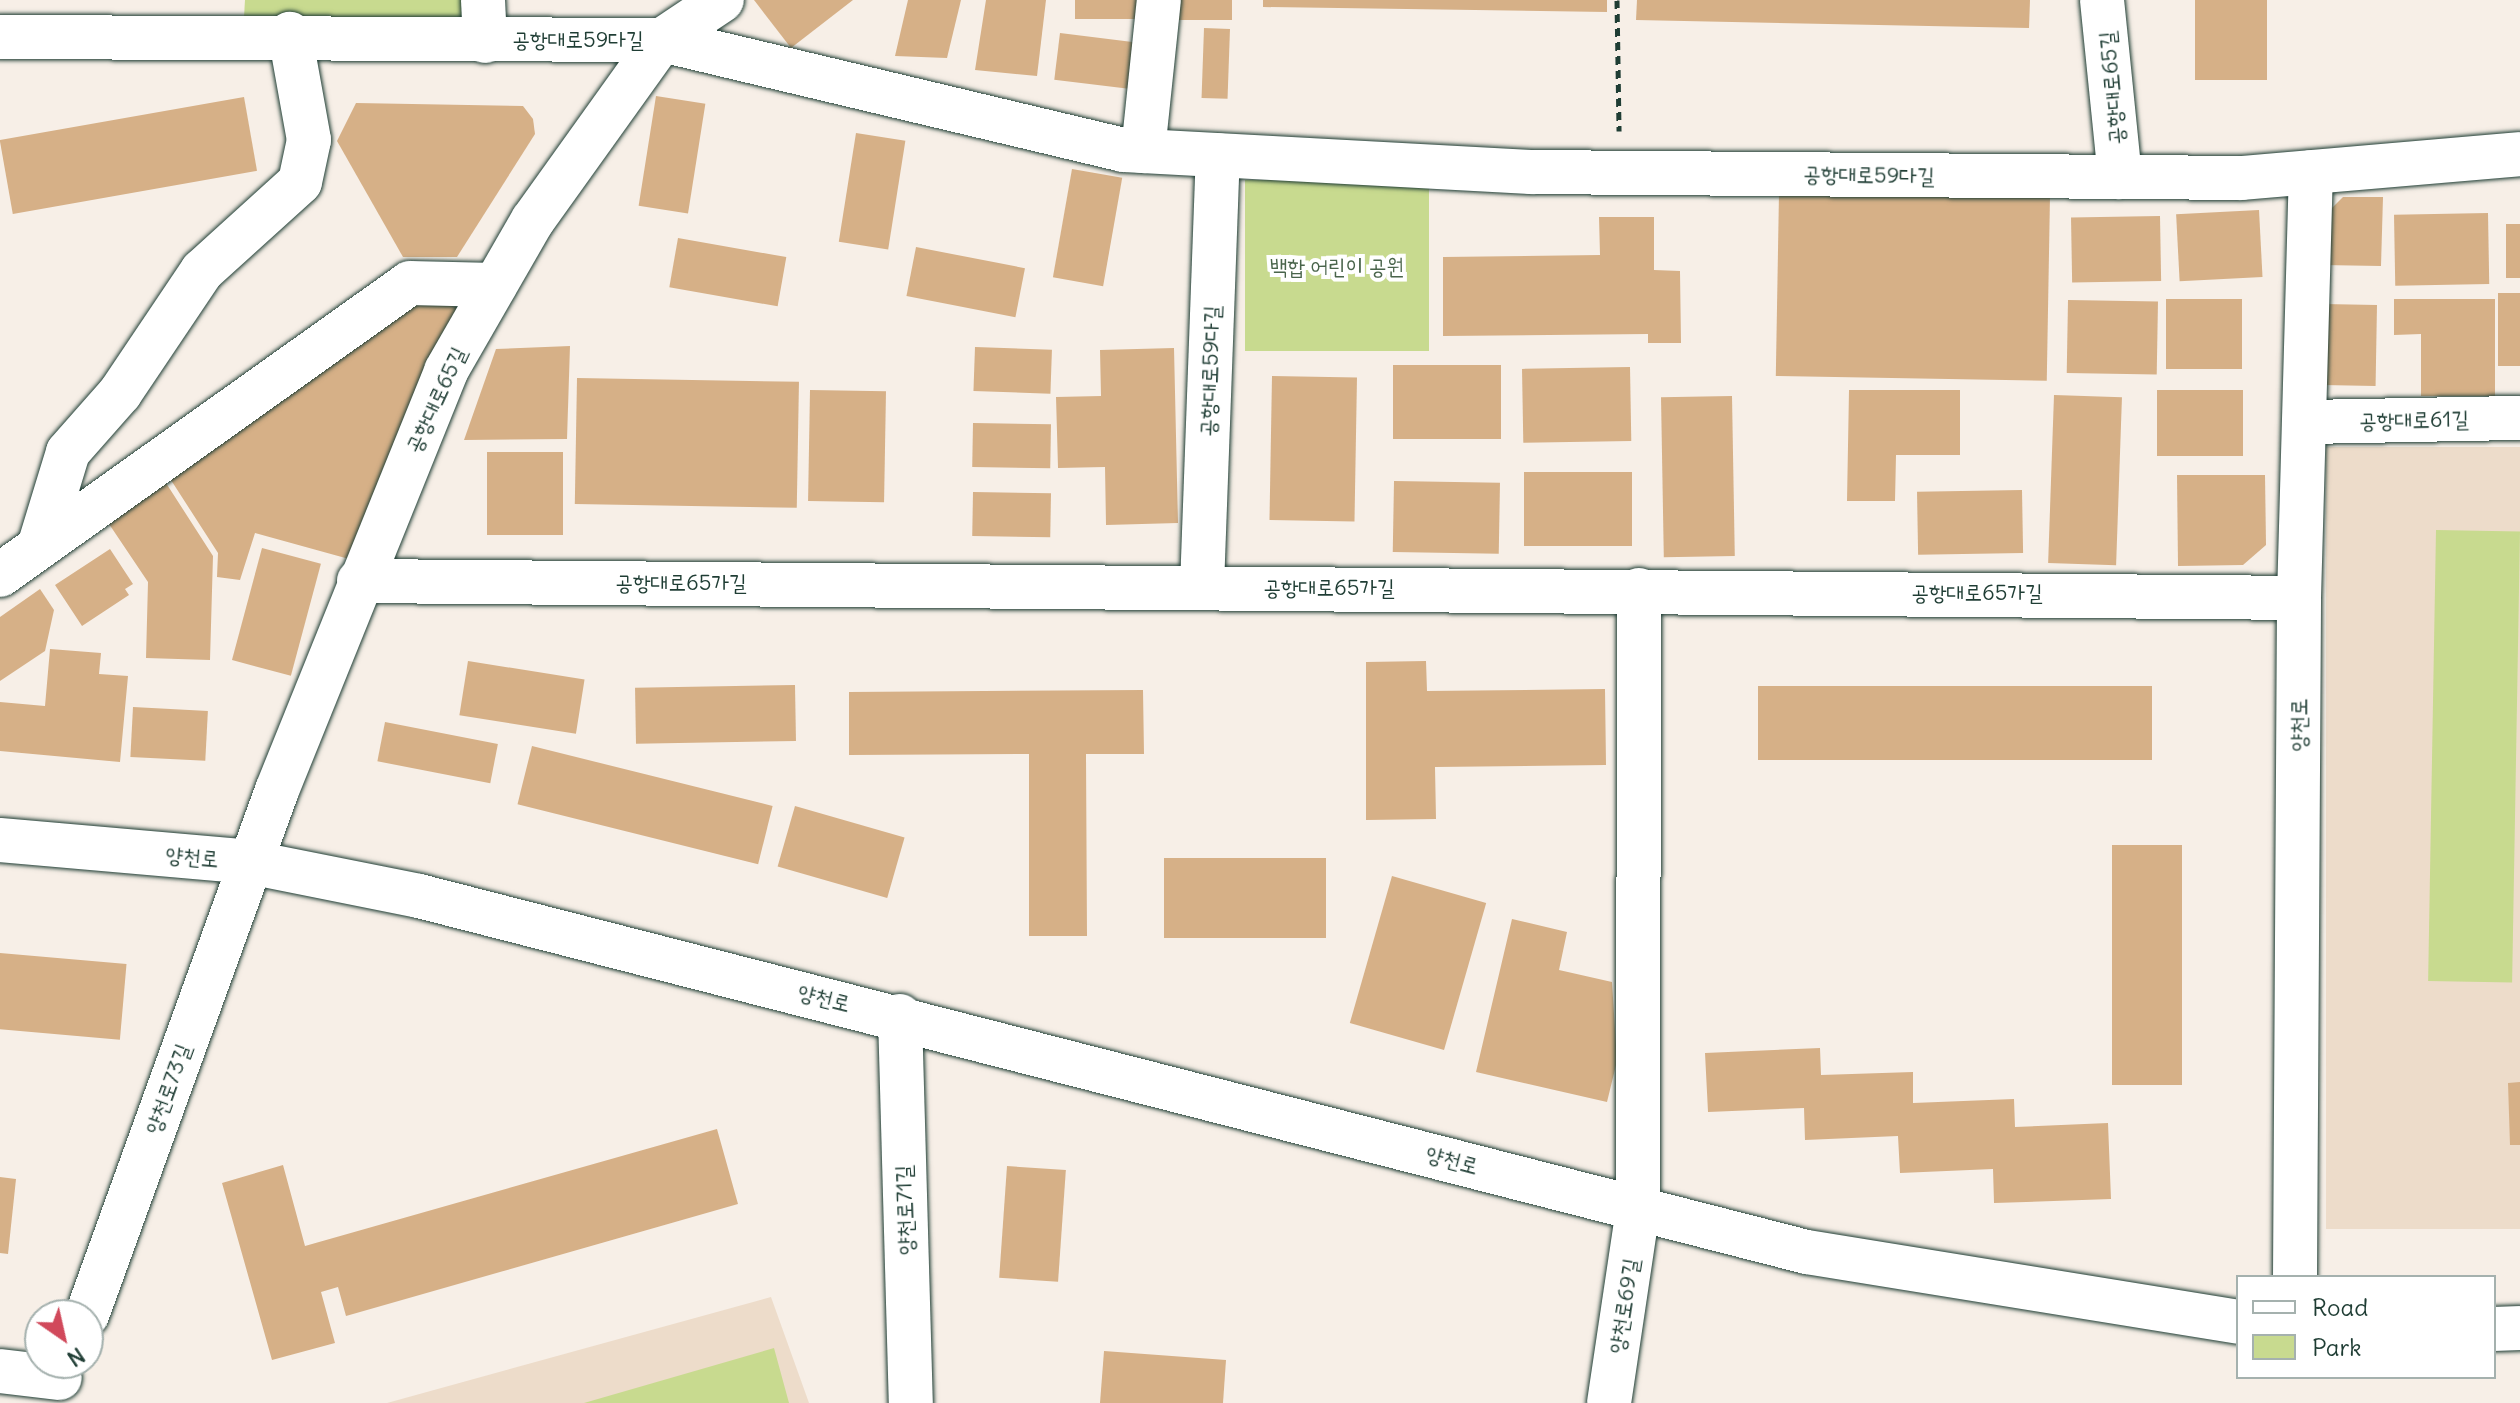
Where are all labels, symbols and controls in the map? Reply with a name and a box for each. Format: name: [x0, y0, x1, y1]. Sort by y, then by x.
street label: 공항대로59다길: [512, 27, 644, 53]
street label: 공항대로65길: [2094, 30, 2130, 146]
street label: 공항대로59다길: [1803, 161, 1935, 189]
park label: 백합 어린이 공원: [1270, 254, 1404, 280]
street label: 공항대로59다길: [1195, 305, 1225, 437]
street label: 공항대로65길: [400, 343, 472, 457]
street label: 공항대로61길: [2359, 406, 2469, 434]
street label: 공항대로65가길: [615, 570, 747, 596]
street label: 공항대로65가길: [1263, 575, 1395, 601]
street label: 공항대로65가길: [1911, 580, 2043, 606]
street label: 양천로: [2286, 698, 2312, 752]
street label: 양천로: [164, 842, 220, 872]
street label: 양천로: [795, 979, 853, 1017]
street label: 양천로73길: [140, 1040, 196, 1138]
street label: 양천로: [1423, 1140, 1481, 1180]
street label: 양천로71길: [890, 1164, 920, 1256]
street label: 양천로69길: [1603, 1256, 1645, 1356]
legend: [2236, 1275, 2496, 1379]
text: Road: [2312, 1292, 2368, 1322]
north arrow: [24, 1299, 104, 1379]
text: Park: [2312, 1332, 2362, 1362]
text: N: [62, 1341, 90, 1373]

